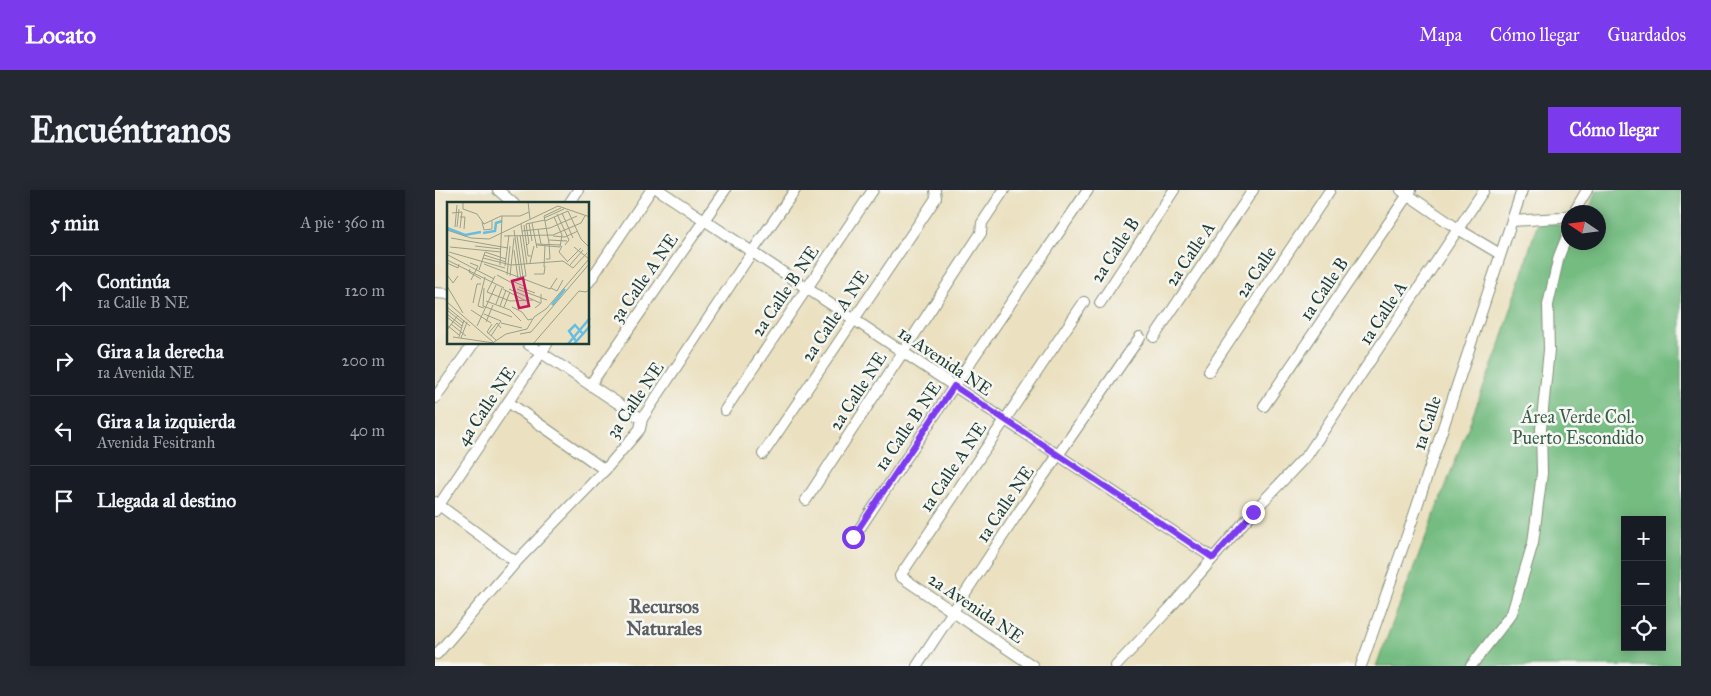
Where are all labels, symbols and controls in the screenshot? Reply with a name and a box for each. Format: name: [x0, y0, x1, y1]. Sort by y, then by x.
text: Locato: [25, 20, 96, 50]
text: Mapa: [1419, 24, 1462, 46]
text: Cómo llegar: [1490, 24, 1580, 46]
text: Guardados: [1608, 24, 1686, 46]
button: Cómo llegar: [1548, 107, 1681, 153]
text: Encuéntranos: [30, 109, 231, 152]
inset map: [447, 202, 590, 345]
north arrow: [1561, 205, 1606, 250]
text: 5 min: [50, 210, 99, 236]
text: A pie · 360 m: [301, 213, 385, 232]
street label: 2a Calle B: [1086, 213, 1144, 287]
street label: 2a Calle A: [1160, 217, 1220, 291]
street label: 3a Calle A NE: [605, 229, 683, 327]
street label: 2a Calle B NE: [746, 241, 824, 341]
street label: 2a Calle: [1231, 242, 1281, 302]
street label: 1a Calle B: [1295, 253, 1353, 325]
street label: 2a Calle A NE: [796, 266, 874, 366]
text: Continúa: [97, 270, 170, 293]
icon: ahead: [50, 277, 78, 305]
street label: 1a Calle A: [1354, 277, 1412, 349]
text: 120 m: [345, 281, 385, 300]
text: 1a Calle B NE: [97, 293, 189, 312]
street label: 1a Avenida NE: [894, 321, 996, 401]
text: Gira a la derecha: [97, 340, 224, 363]
icon: right: [50, 347, 78, 375]
street label: 2a Calle NE: [824, 347, 892, 434]
text: 200 m: [342, 351, 385, 370]
street label: 3a Calle NE: [601, 357, 669, 443]
street label: 4a Calle NE: [452, 362, 521, 450]
text: 1a Avenida NE: [97, 363, 194, 382]
street label: 1a Calle B NE: [870, 377, 946, 475]
street label: 1a Calle: [1408, 393, 1446, 453]
park label: Área Verde Col. Puerto Escondido: [1512, 404, 1644, 449]
text: Gira a la izquierda: [97, 410, 236, 433]
icon: left: [50, 417, 78, 445]
street label: 1a Calle A NE: [915, 418, 991, 516]
text: 40 m: [350, 421, 385, 440]
text: Avenida Fesitranh: [97, 433, 215, 452]
street label: 1a Calle NE: [971, 461, 1039, 546]
icon: arrive: [50, 487, 78, 515]
text: Llegada al destino: [97, 489, 236, 512]
route end: [1242, 501, 1265, 524]
map controls: [1621, 516, 1666, 651]
button: +: [1621, 516, 1666, 561]
route start: [842, 526, 865, 549]
button: −: [1621, 561, 1666, 606]
street label: 2a Avenida NE: [924, 568, 1028, 648]
district label: Recursos Naturales: [626, 595, 702, 640]
button: locate: [1621, 606, 1666, 651]

